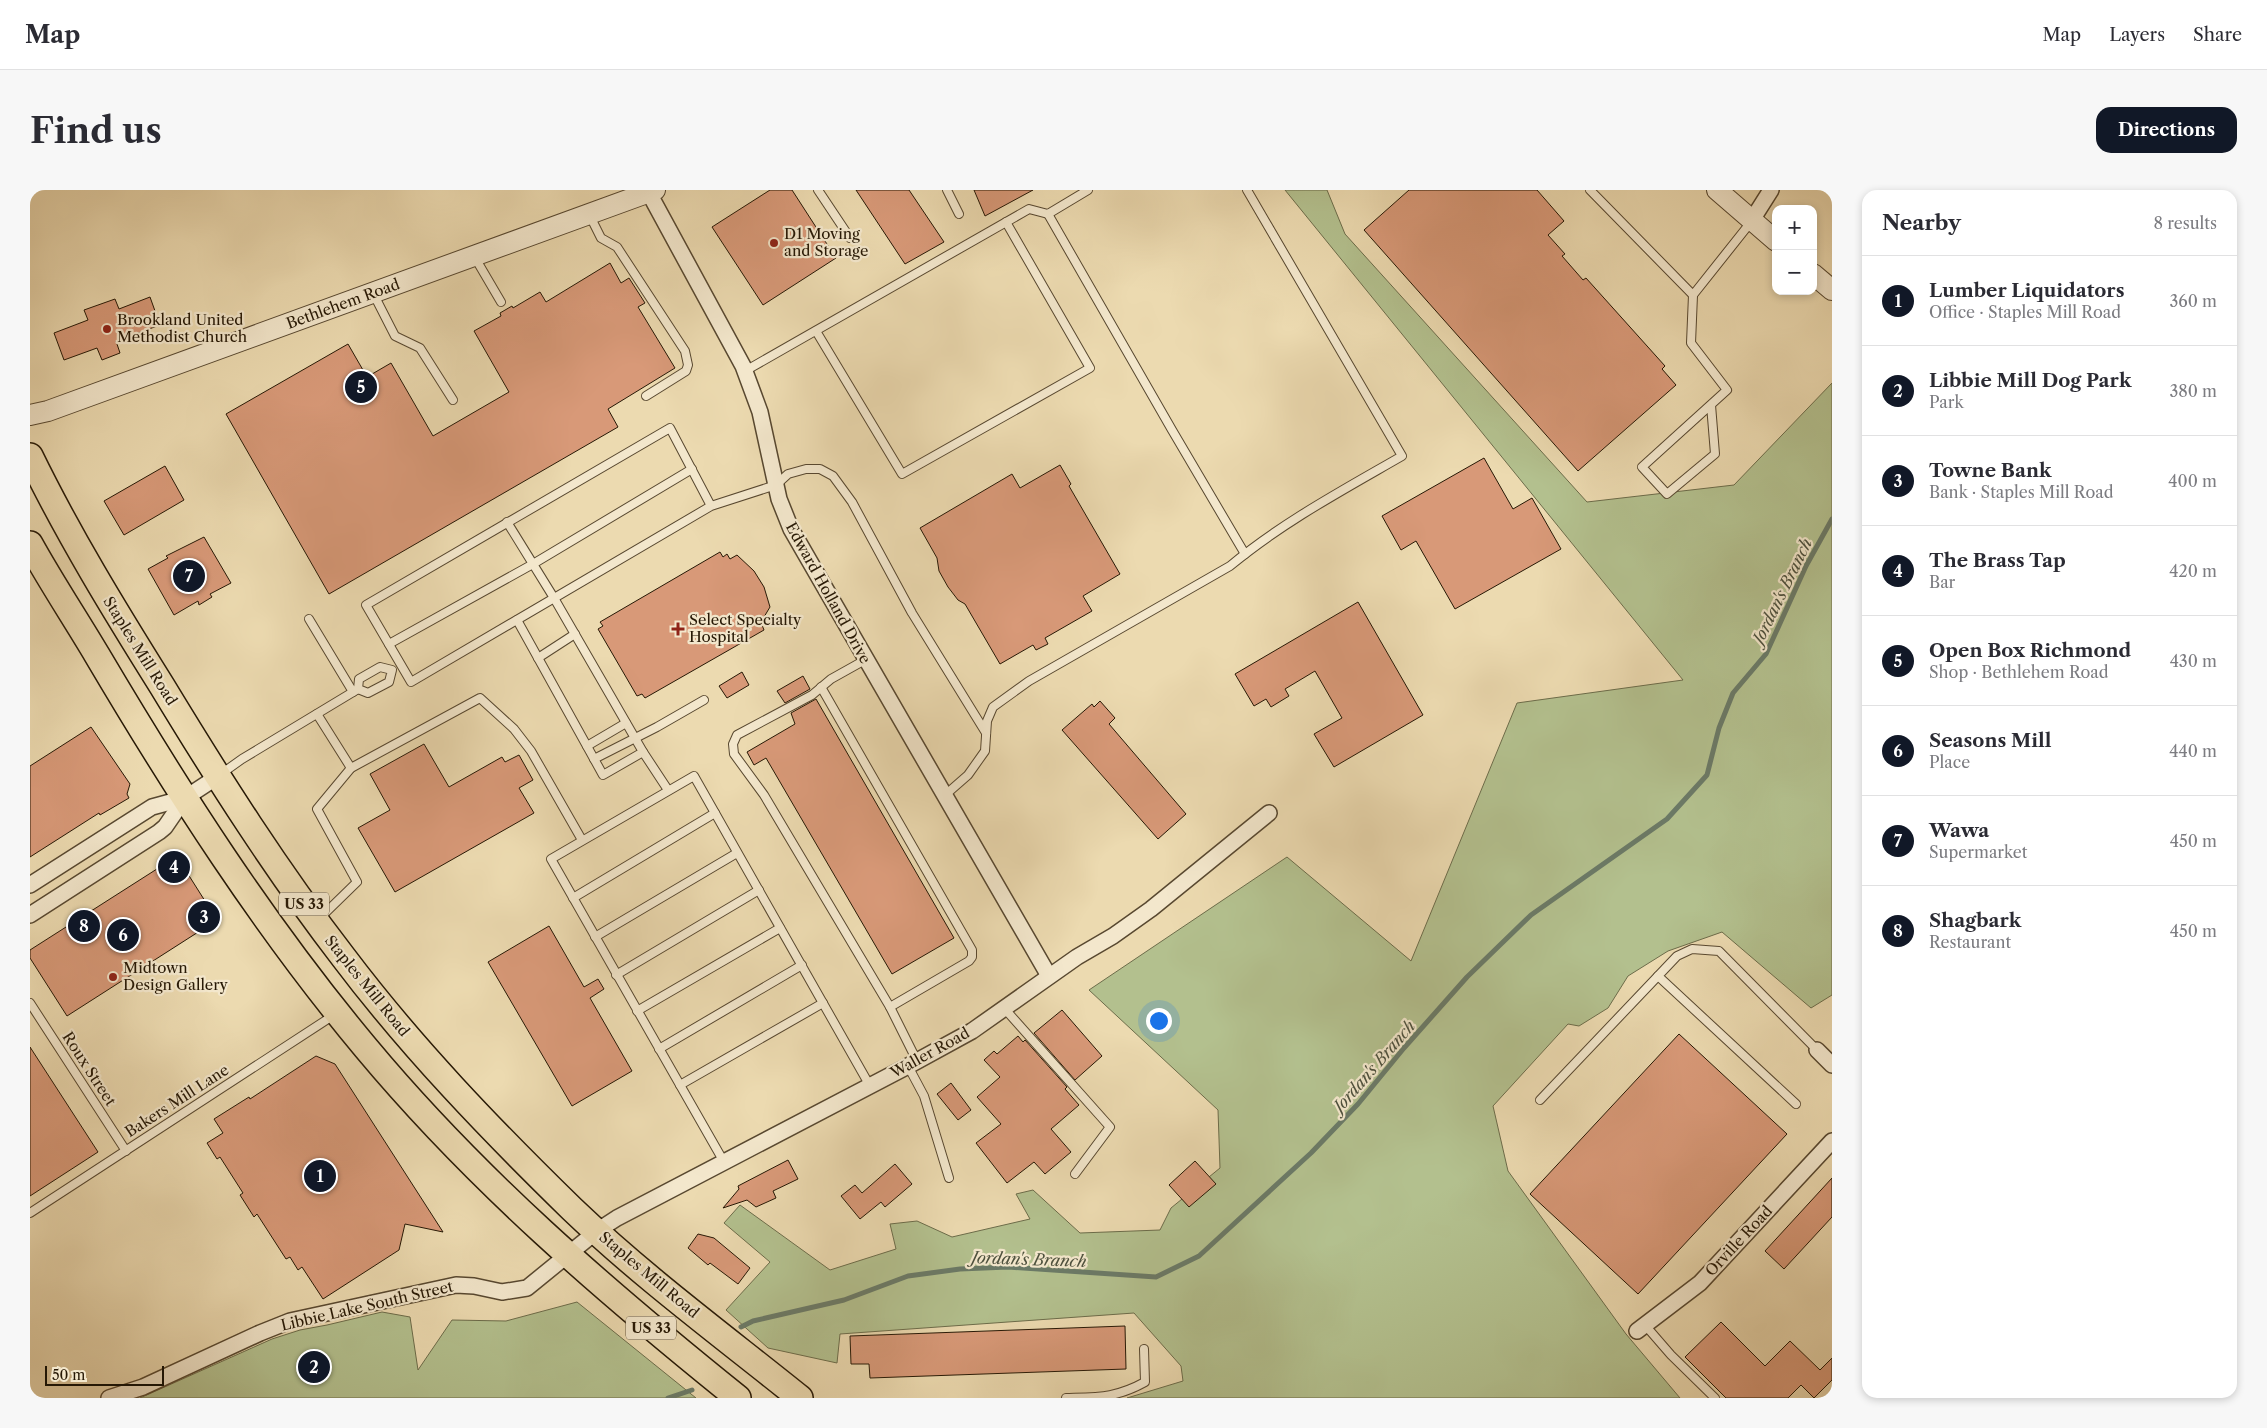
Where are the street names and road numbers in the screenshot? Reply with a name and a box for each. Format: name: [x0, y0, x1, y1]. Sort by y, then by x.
street label: Bethlehem Road: [284, 274, 402, 333]
street label: Edward Holland Drive: [782, 519, 875, 667]
street label: Staples Mill Road: [99, 593, 181, 709]
road number: US 33: [279, 892, 329, 916]
street label: Staples Mill Road: [321, 931, 414, 1040]
street label: Waller Road: [886, 1023, 973, 1083]
street label: Roux Street: [58, 1028, 121, 1110]
street label: Bakers Mill Lane: [121, 1060, 232, 1141]
street label: Orville Road: [1701, 1201, 1776, 1280]
street label: Staples Mill Road: [596, 1227, 703, 1322]
street label: Libbie Lake South Street: [279, 1276, 456, 1335]
road number: US 33: [626, 1316, 676, 1340]

